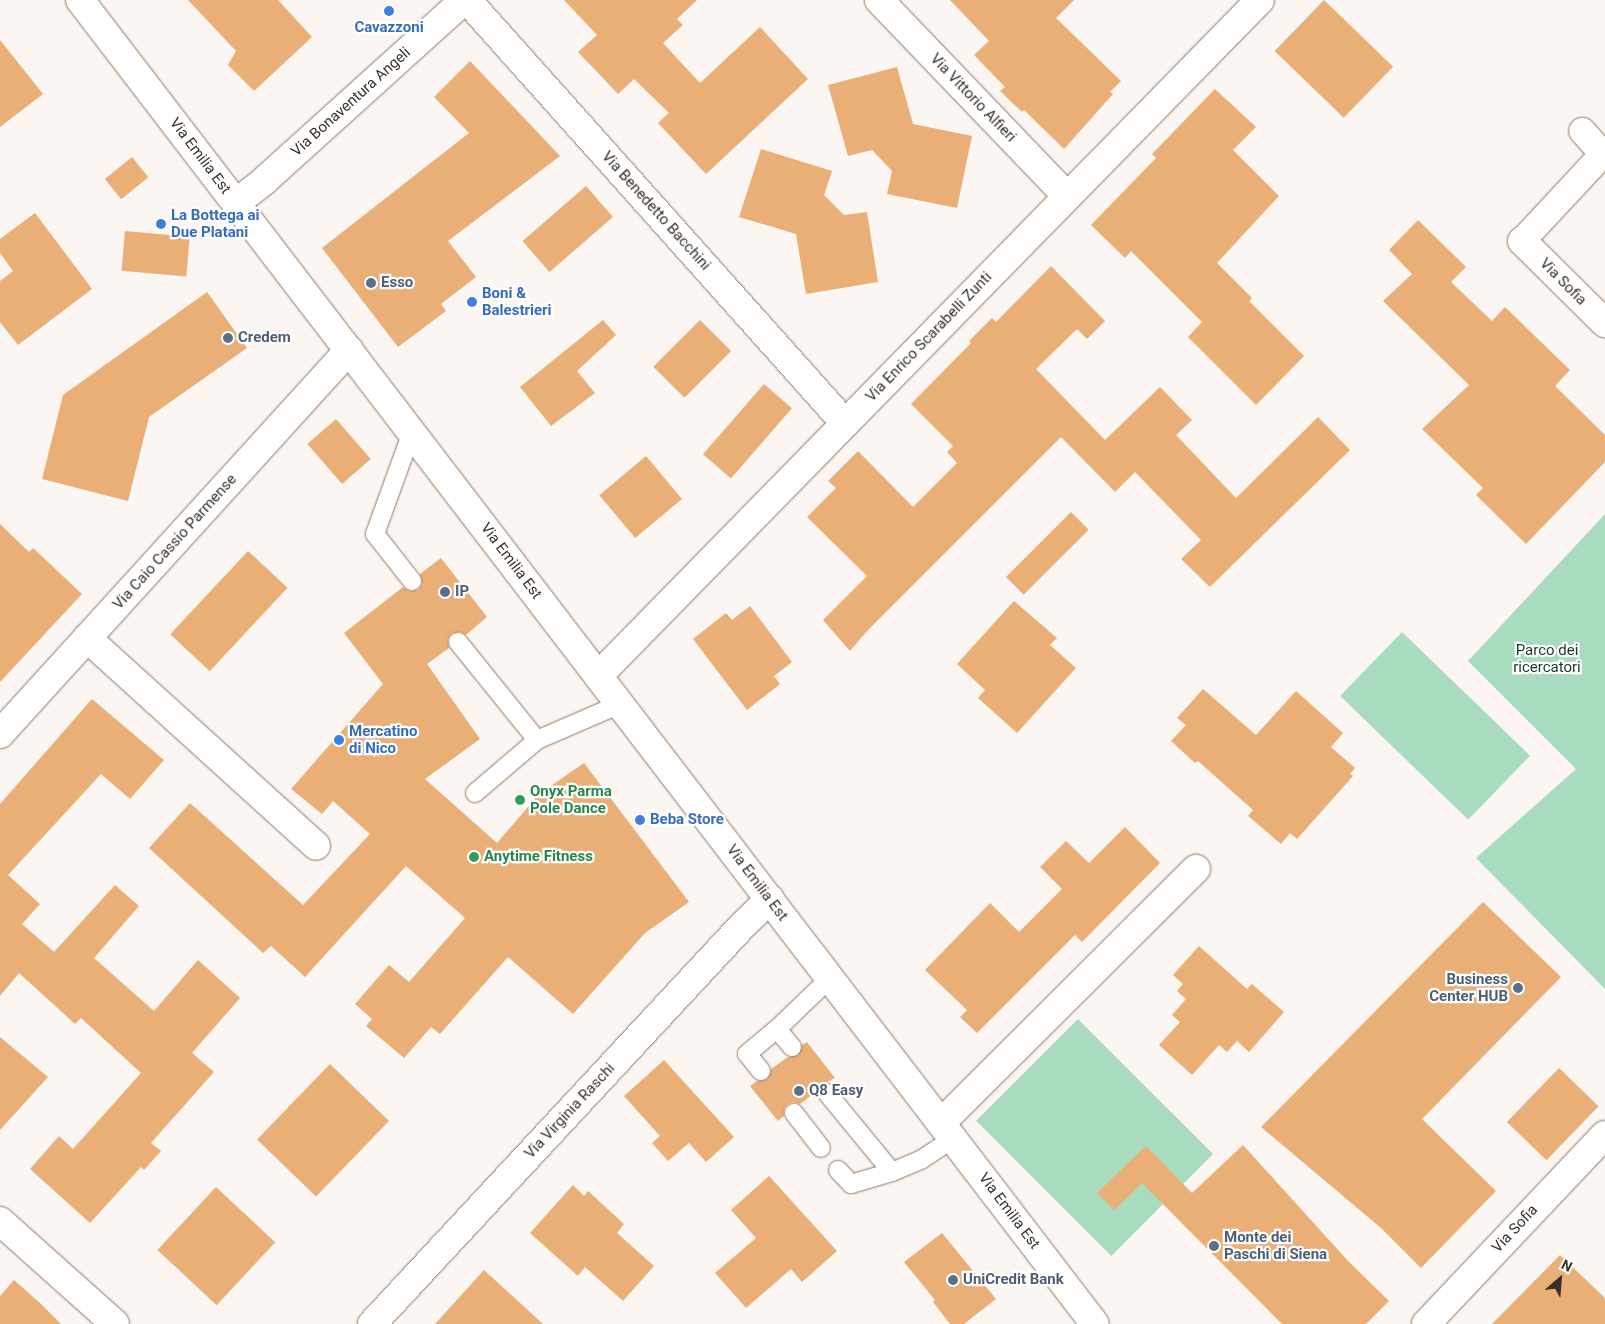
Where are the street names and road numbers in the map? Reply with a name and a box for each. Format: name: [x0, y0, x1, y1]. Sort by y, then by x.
street label: Via Bonaventura Angeli: [288, 44, 414, 160]
street label: Via Vittorio Alfieri: [926, 50, 1020, 146]
street label: Via Emilia Est: [166, 114, 234, 198]
street label: Via Benedetto Bacchini: [598, 148, 714, 274]
street label: Via Sofia: [1536, 255, 1590, 309]
street label: Via Enrico Scarabelli Zunti: [862, 268, 996, 406]
street label: Via Caio Cassio Parmense: [109, 471, 241, 613]
street label: Via Emilia Est: [477, 519, 545, 603]
street label: Via Emilia Est: [723, 841, 791, 925]
street label: Via Virginia Raschi: [521, 1060, 619, 1162]
street label: Via Emilia Est: [975, 1169, 1043, 1253]
street label: Via Sofia: [1488, 1201, 1542, 1257]

